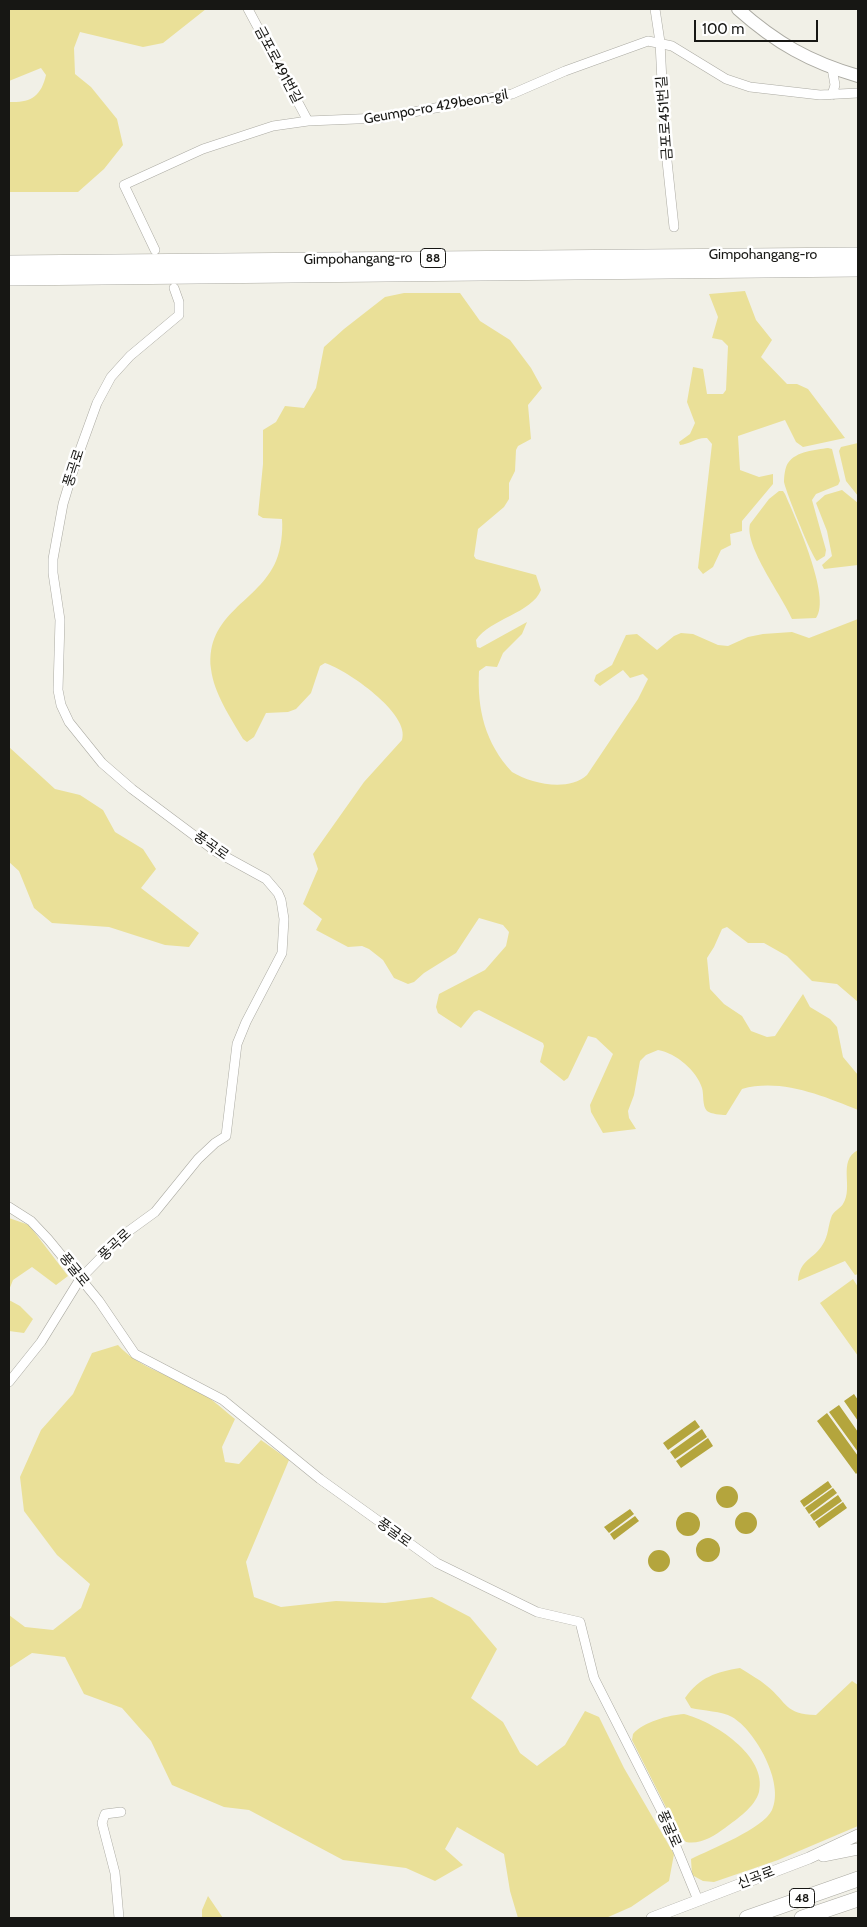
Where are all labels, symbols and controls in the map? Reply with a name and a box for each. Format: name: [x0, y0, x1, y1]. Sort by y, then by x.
scale bar: [697, 10, 821, 42]
text: 100 m: [702, 20, 744, 38]
street label: 금포로491번길: [251, 24, 305, 106]
street label: 금포로451번길: [654, 75, 676, 161]
street label: Geumpo-ro 429beon-gil: [363, 86, 509, 128]
street label: Gimpohangang-ro: [709, 247, 817, 263]
road number: 88: [420, 248, 446, 268]
street label: Gimpohangang-ro: [304, 250, 412, 268]
street label: 풍곡로: [60, 447, 88, 489]
street label: 풍곡로: [190, 828, 232, 864]
street label: 풍곡로: [95, 1226, 135, 1264]
street label: 풍굴로: [55, 1250, 93, 1290]
street label: 풍굴로: [373, 1515, 415, 1551]
street label: 풍굴로: [653, 1808, 685, 1850]
street label: 신곡로: [735, 1863, 777, 1893]
road number: 48: [790, 1889, 814, 1908]

